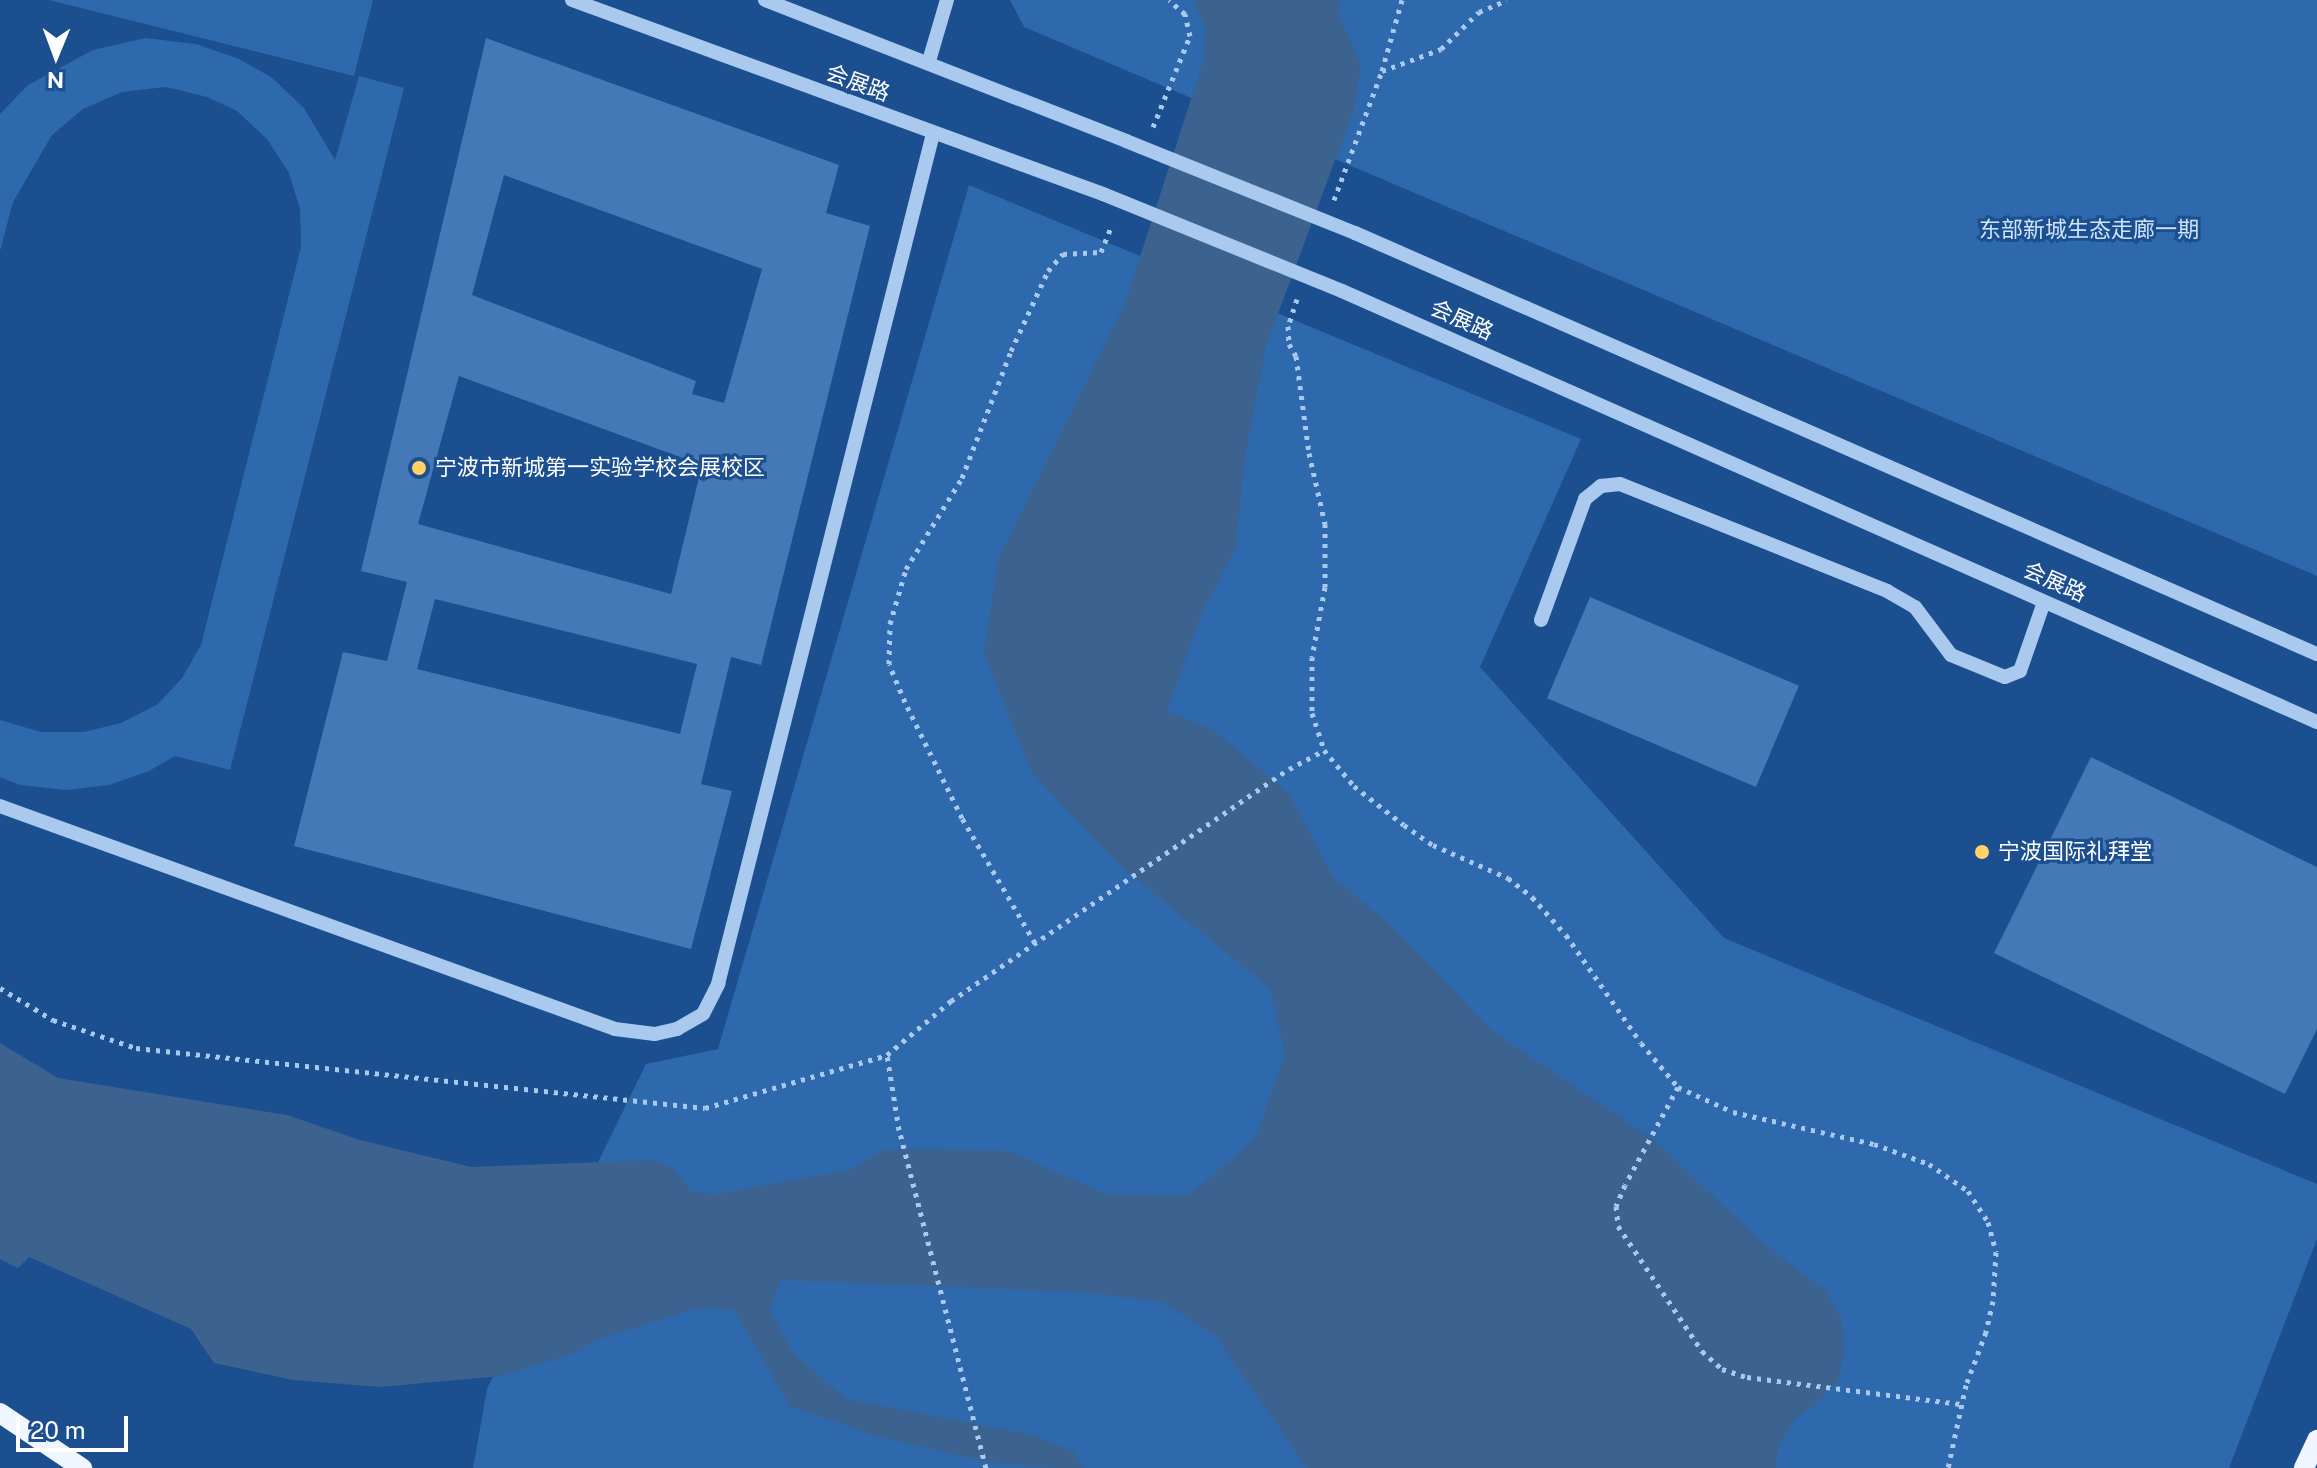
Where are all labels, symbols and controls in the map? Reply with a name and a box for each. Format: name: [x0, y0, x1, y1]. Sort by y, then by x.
north arrow: [16, 16, 96, 96]
street label: 会展路: [822, 59, 894, 107]
text: N: [47, 67, 64, 93]
park label: 东部新城生态走廊一期: [1979, 217, 2199, 243]
street label: 会展路: [1426, 295, 1498, 345]
place label: 宁波市新城第一实验学校会展校区: [435, 455, 765, 481]
marker: 宁波市新城第一实验学校会展校区: [410, 459, 428, 477]
street label: 会展路: [2019, 557, 2091, 607]
place label: 宁波国际礼拜堂: [1998, 839, 2152, 865]
marker: 宁波国际礼拜堂: [1973, 843, 1991, 861]
scale bar: [20, 1400, 132, 1450]
text: 20 m: [30, 1416, 86, 1444]

